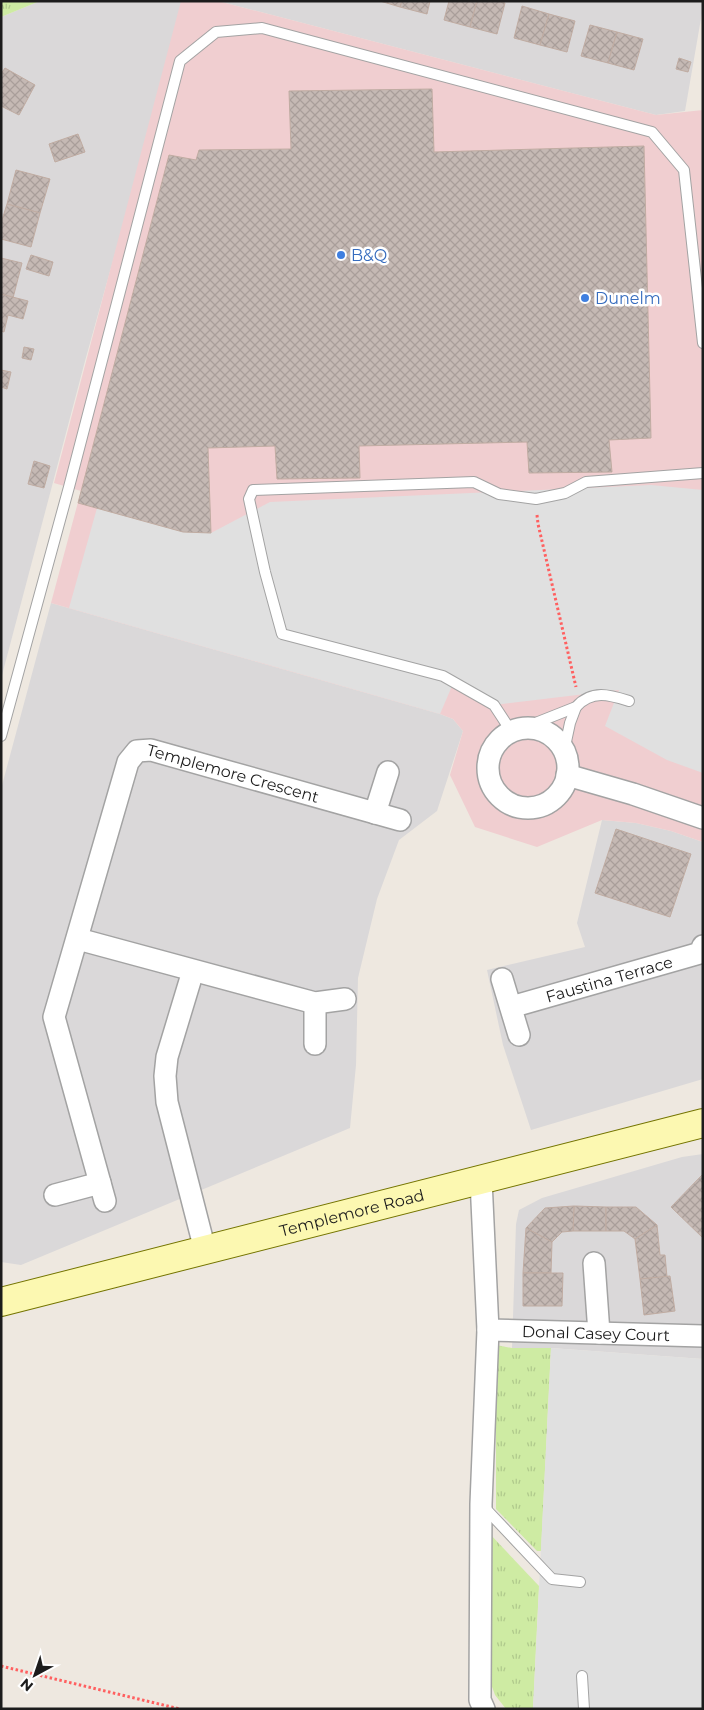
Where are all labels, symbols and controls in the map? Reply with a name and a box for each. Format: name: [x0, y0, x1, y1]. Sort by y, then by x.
place label: B&Q: [351, 246, 388, 265]
marker: B&Q: [335, 249, 347, 261]
place label: Dunelm: [595, 289, 661, 308]
marker: Dunelm: [579, 292, 591, 304]
street label: Templemore Crescent: [145, 740, 322, 807]
street label: Faustina Terrace: [544, 952, 675, 1007]
street label: Templemore Road: [277, 1185, 426, 1241]
street label: Donal Casey Court: [522, 1322, 671, 1345]
north arrow: [10, 1650, 60, 1700]
text: N: [17, 1674, 37, 1695]

